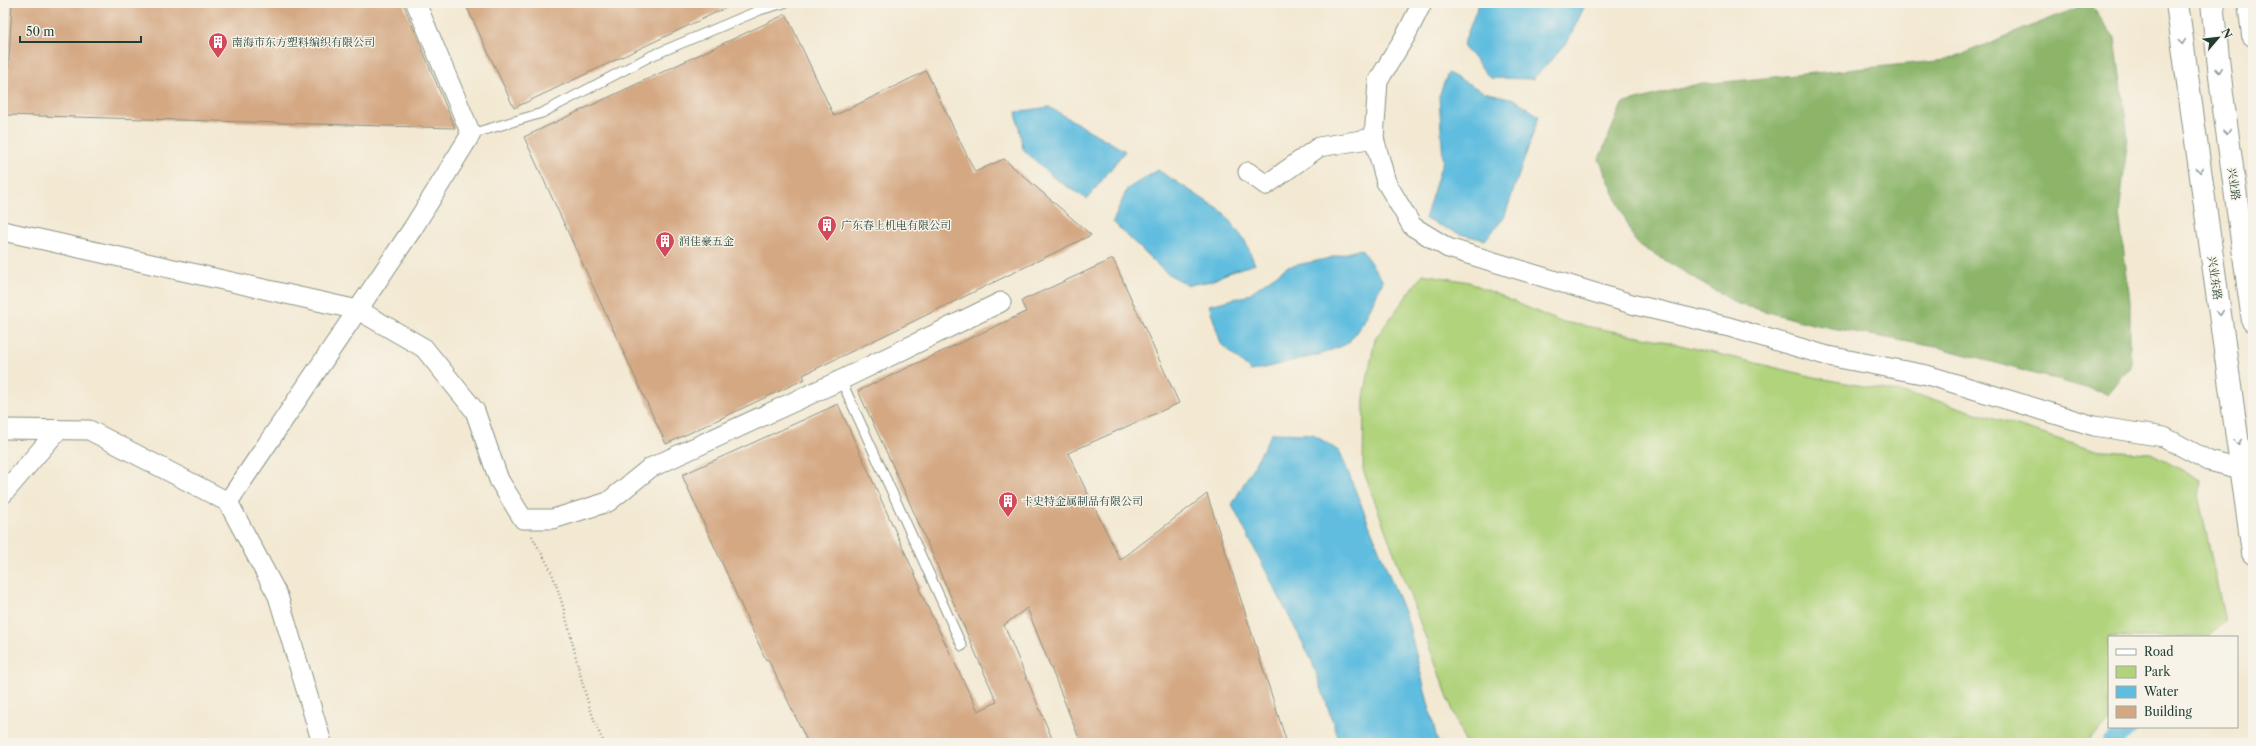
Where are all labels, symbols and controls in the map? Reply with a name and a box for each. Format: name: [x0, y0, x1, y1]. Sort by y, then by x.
scale bar: [20, 18, 141, 44]
north arrow: [2198, 18, 2238, 58]
text: 50 m: [26, 24, 55, 39]
text: N: [2218, 26, 2235, 41]
building icon: 南海市东方塑料编织有限公司: [207, 31, 229, 59]
place label: 南海市东方塑料编织有限公司: [232, 35, 375, 49]
one-way arrow: [2177, 39, 2186, 45]
one-way arrow: [2214, 67, 2223, 73]
one-way arrow: [2222, 129, 2231, 135]
one-way arrow: [2195, 167, 2204, 173]
street label: 兴业路: [2225, 167, 2243, 201]
building icon: 广东春上机电有限公司: [816, 214, 838, 242]
place label: 广东春上机电有限公司: [841, 218, 951, 232]
building icon: 润佳豪五金: [654, 230, 676, 258]
place label: 润佳豪五金: [679, 234, 734, 248]
street label: 兴业东路: [2205, 255, 2225, 301]
one-way arrow: [2215, 310, 2224, 316]
one-way arrow: [2233, 439, 2242, 445]
building icon: 卡史特金属制品有限公司: [997, 490, 1019, 518]
place label: 卡史特金属制品有限公司: [1022, 494, 1143, 508]
legend: [2108, 636, 2238, 728]
text: Road: [2144, 644, 2174, 659]
text: Park: [2144, 664, 2171, 679]
text: Water: [2143, 684, 2178, 699]
text: Building: [2144, 704, 2192, 719]

